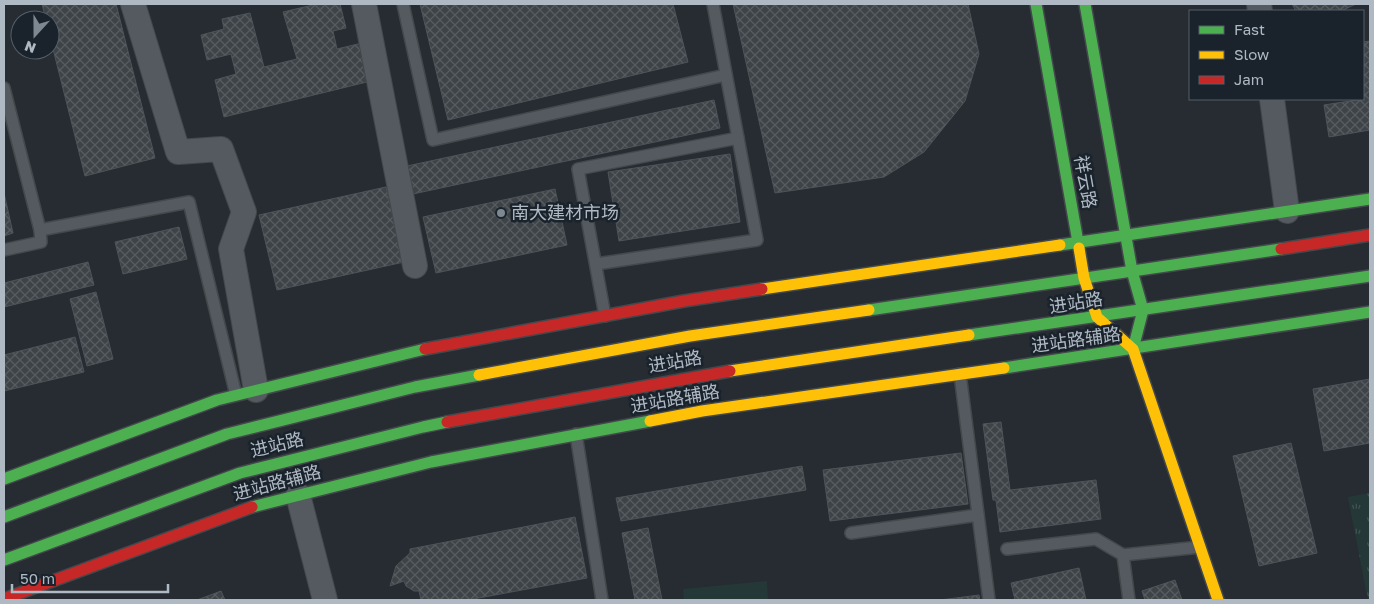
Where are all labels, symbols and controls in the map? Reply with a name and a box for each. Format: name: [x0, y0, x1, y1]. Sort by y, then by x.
north arrow: [10, 10, 60, 60]
legend: [1189, 10, 1364, 100]
text: Fast: [1234, 20, 1265, 38]
text: N: [22, 38, 38, 57]
text: Slow: [1234, 45, 1269, 63]
text: Jam: [1234, 70, 1264, 88]
street label: 祥云路: [1070, 153, 1102, 210]
place label: 南大建材市场: [511, 201, 619, 223]
marker: 南大建材市场: [495, 207, 507, 219]
street label: 进站路: [1047, 287, 1104, 317]
street label: 进站路辅路: [1030, 322, 1122, 356]
street label: 进站路: [646, 345, 703, 377]
street label: 进站路辅路: [629, 379, 721, 417]
street label: 进站路: [248, 427, 306, 461]
street label: 进站路辅路: [230, 460, 323, 504]
scale bar: [12, 562, 169, 594]
text: 50 m: [20, 569, 55, 587]

